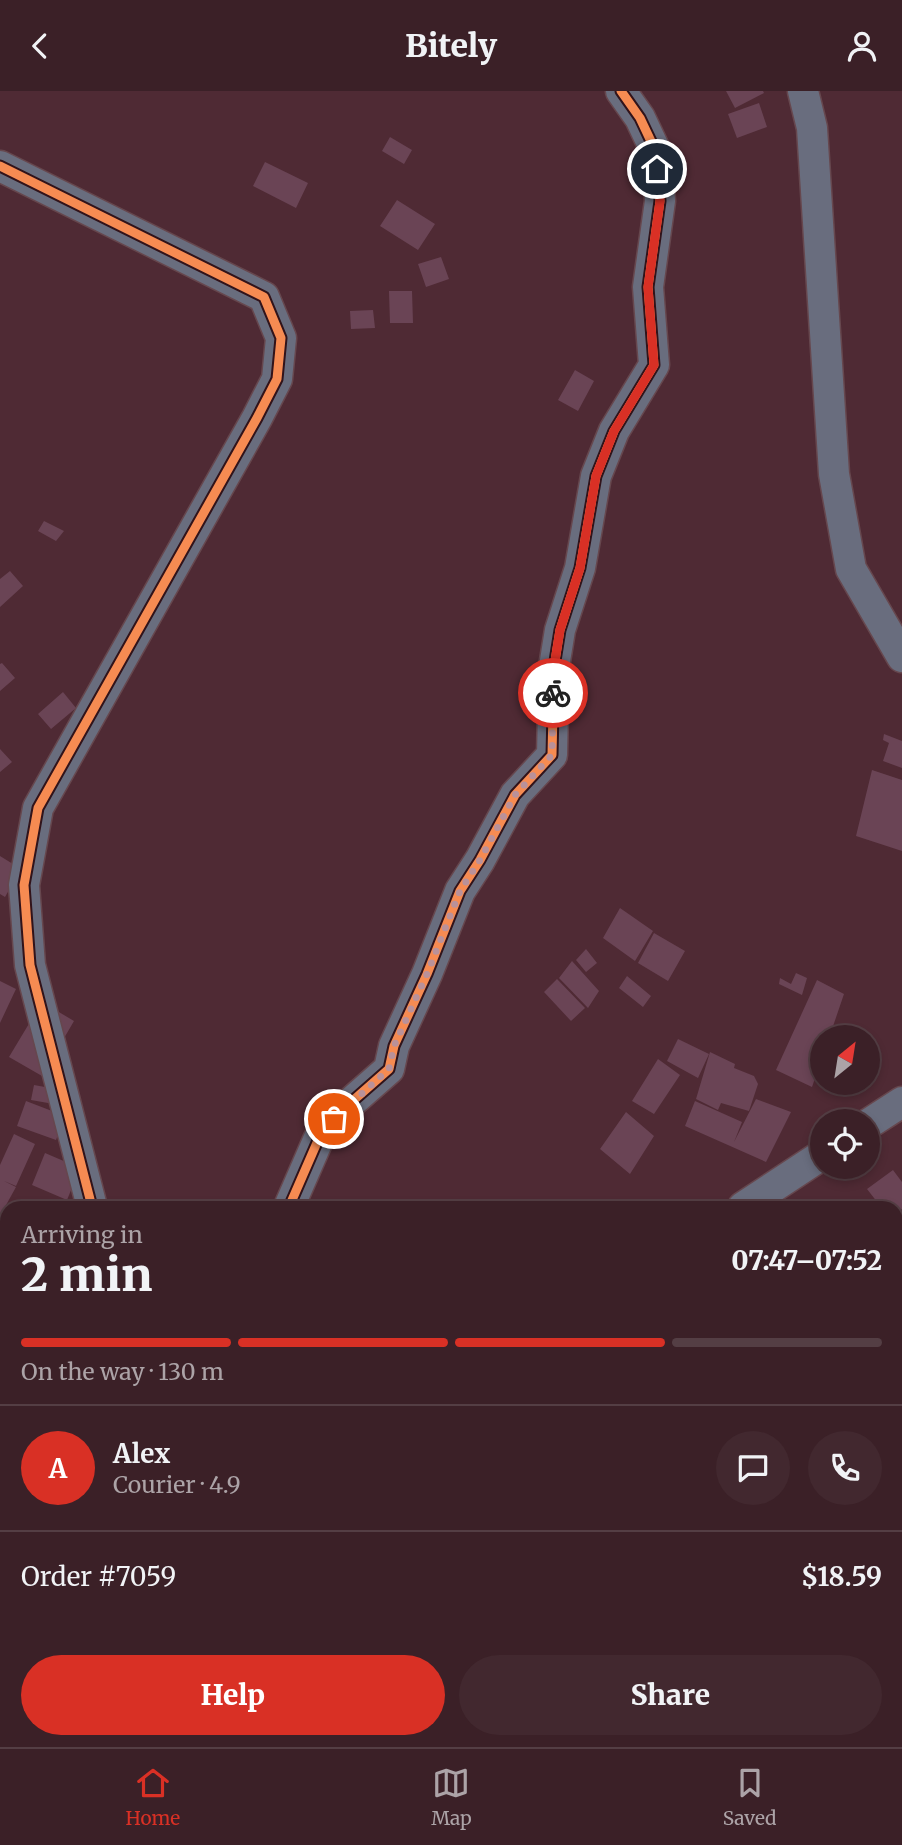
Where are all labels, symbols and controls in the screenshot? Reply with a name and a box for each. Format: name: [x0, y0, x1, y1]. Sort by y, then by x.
text: Bitely: [405, 26, 497, 66]
icon: back: [21, 27, 59, 65]
icon: person: [843, 27, 881, 65]
pin: [627, 139, 687, 199]
icon: home: [638, 150, 676, 188]
courier: [518, 658, 588, 728]
icon: bike: [534, 674, 572, 712]
north arrow: [810, 1025, 880, 1095]
map controls: [810, 1025, 880, 1179]
pin: [304, 1089, 364, 1149]
icon: bag: [315, 1100, 353, 1138]
button: locate: [810, 1109, 880, 1179]
text: Arriving in: [21, 1220, 143, 1249]
text: 07:47–07:52: [731, 1244, 882, 1277]
text: 2 min: [21, 1246, 153, 1304]
text: On the way · 130 m: [21, 1357, 224, 1386]
button: chat: [716, 1431, 790, 1505]
button: phone: [808, 1431, 882, 1505]
text: Alex: [113, 1437, 170, 1470]
text: A: [49, 1452, 67, 1485]
text: Courier · 4.9: [113, 1470, 241, 1499]
text: Order #7059: [21, 1560, 176, 1593]
text: $18.59: [801, 1560, 882, 1593]
button: Help: [21, 1655, 445, 1735]
button: Share: [459, 1655, 882, 1735]
tab: Home: [125, 1764, 180, 1830]
tab: Map: [431, 1764, 472, 1830]
tab: Saved: [723, 1764, 777, 1830]

